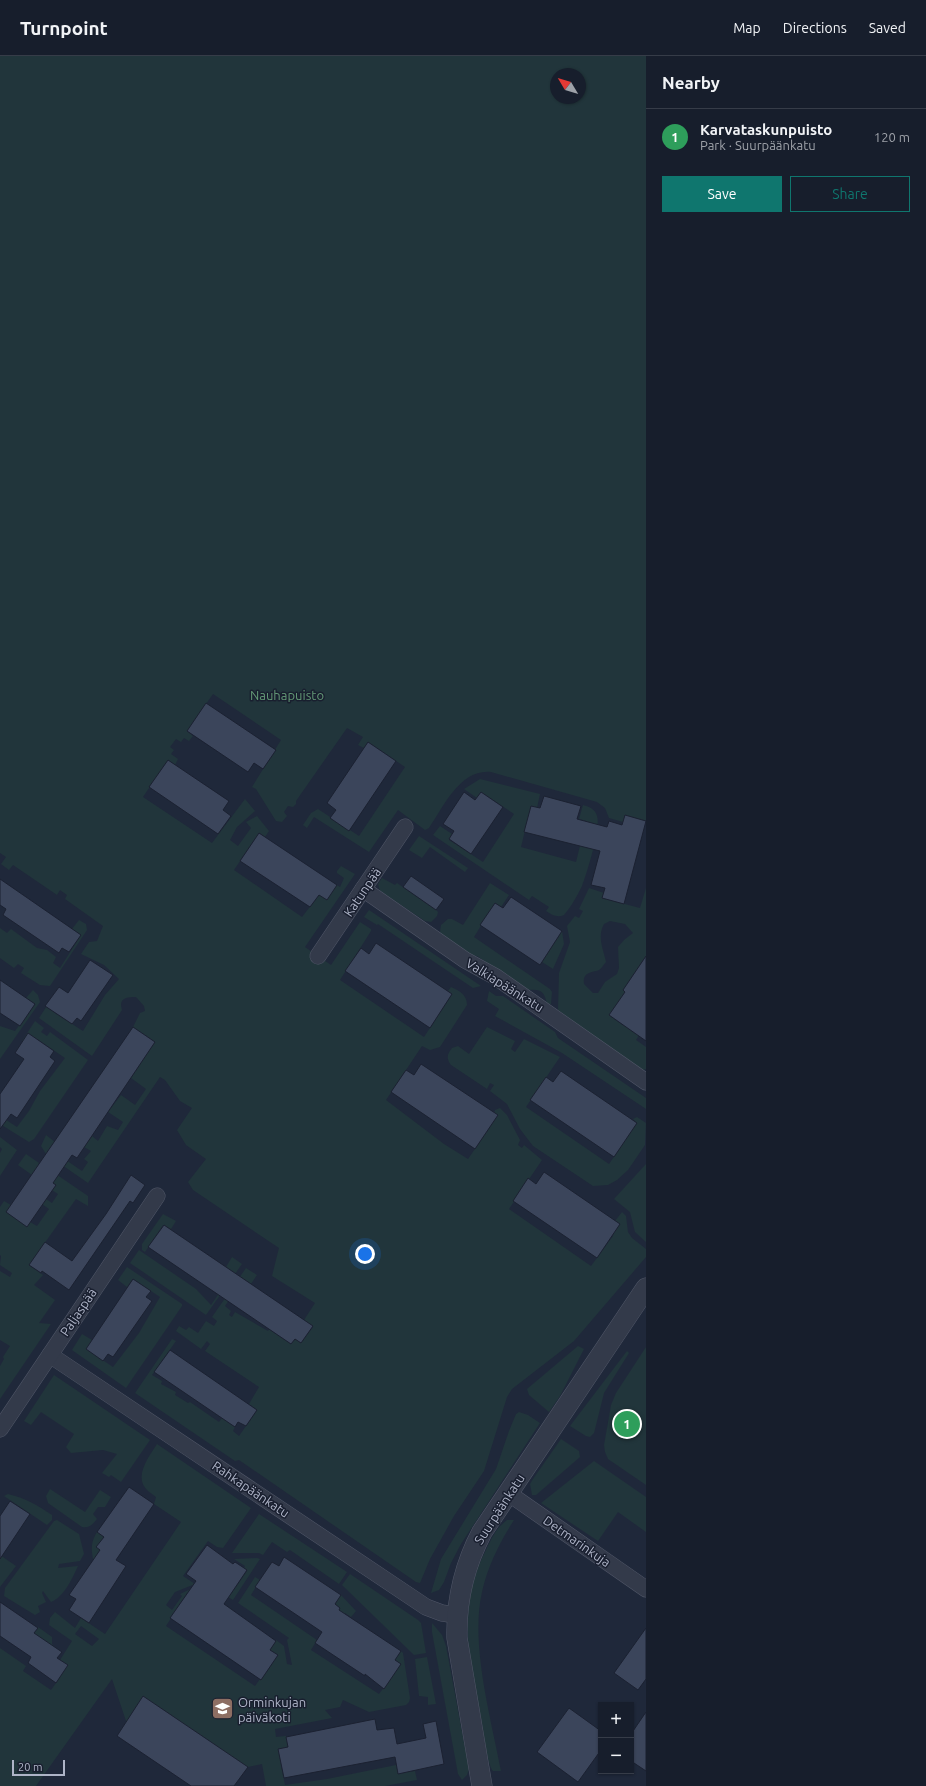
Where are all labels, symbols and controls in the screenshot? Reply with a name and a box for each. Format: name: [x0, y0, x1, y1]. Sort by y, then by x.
text: Turnpoint: [20, 17, 108, 39]
text: Map: [733, 20, 761, 36]
text: Directions: [783, 20, 847, 36]
text: Saved: [869, 20, 906, 36]
north arrow: [550, 68, 586, 104]
text: Nearby: [662, 73, 720, 92]
text: Karvataskunpuisto: [700, 121, 832, 138]
text: 1: [671, 130, 679, 144]
text: 120 m: [874, 130, 910, 144]
text: Park · Suurpäänkatu: [700, 138, 816, 152]
button: Save: [662, 176, 782, 212]
button: Share: [790, 176, 910, 212]
park label: Nauhapuisto: [250, 688, 324, 702]
street label: Katunpää: [341, 865, 383, 919]
street label: Valkiapäänkatu: [464, 956, 546, 1014]
your location: [355, 1244, 375, 1264]
street label: Paljaspää: [57, 1286, 99, 1338]
pin: 1: [614, 1409, 640, 1439]
street label: Rahkapäänkatu: [210, 1458, 292, 1520]
street label: Suurpäänkatu: [471, 1471, 527, 1547]
street label: Detmarinkuja: [541, 1513, 613, 1569]
place label: Orminkujan päiväkoti: [238, 1695, 306, 1724]
school or university icon: Orminkujan päiväkoti: [209, 1696, 235, 1722]
map controls: [598, 1702, 634, 1774]
button: +: [598, 1702, 634, 1738]
button: −: [598, 1738, 634, 1774]
scale bar: [12, 1758, 65, 1777]
text: 20 m: [18, 1761, 42, 1773]

